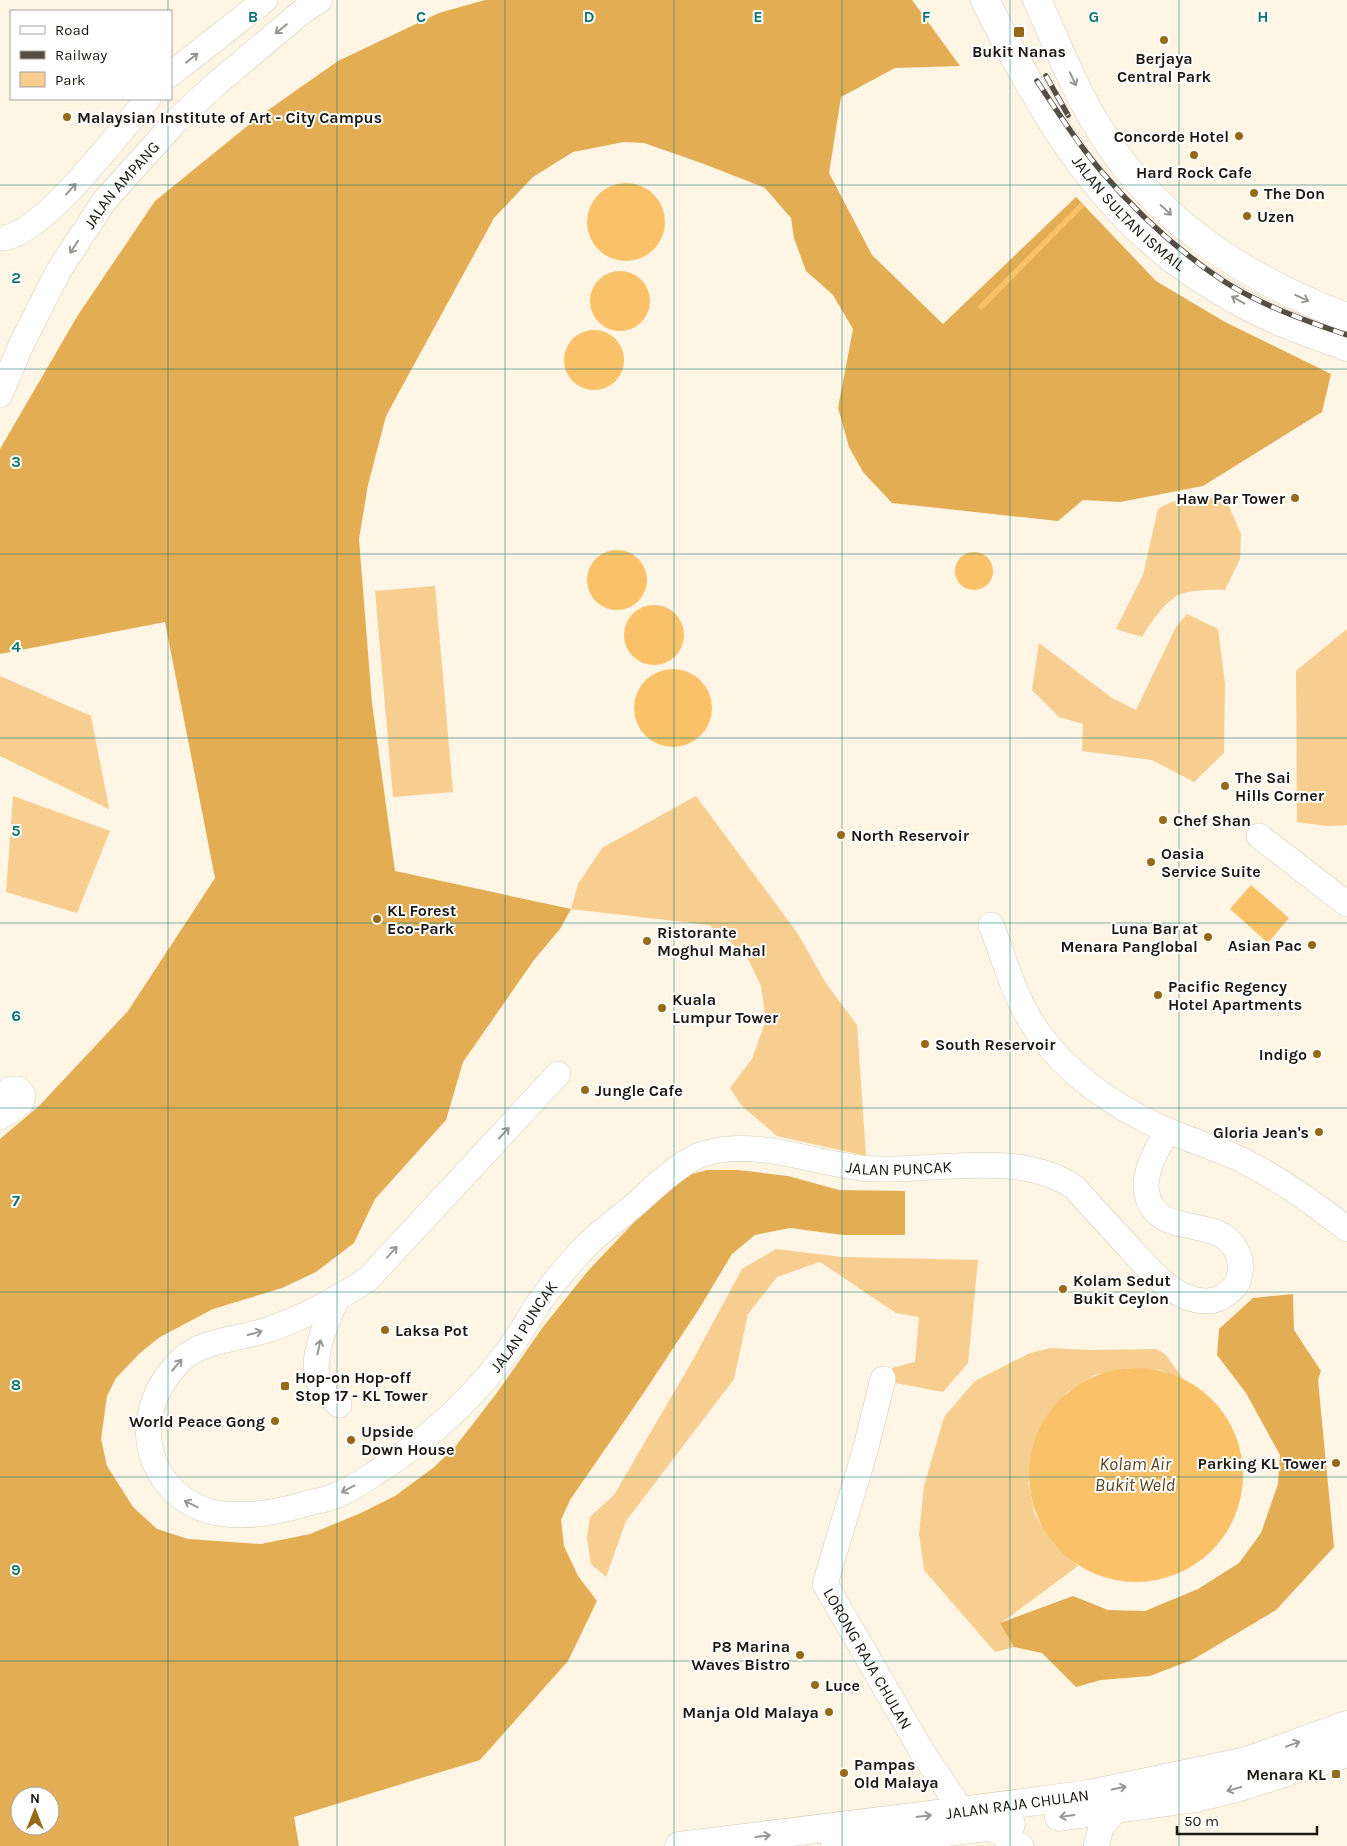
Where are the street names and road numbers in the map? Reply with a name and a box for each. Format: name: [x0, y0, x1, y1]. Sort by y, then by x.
street label: JALAN AMPANG: [79, 137, 163, 232]
street label: JALAN SULTAN ISMAIL: [1069, 152, 1190, 275]
street label: JALAN PUNCAK: [845, 1156, 953, 1179]
street label: JALAN PUNCAK: [486, 1277, 561, 1376]
street label: LORONG RAJA CHULAN: [820, 1584, 916, 1732]
street label: JALAN RAJA CHULAN: [945, 1785, 1090, 1822]

